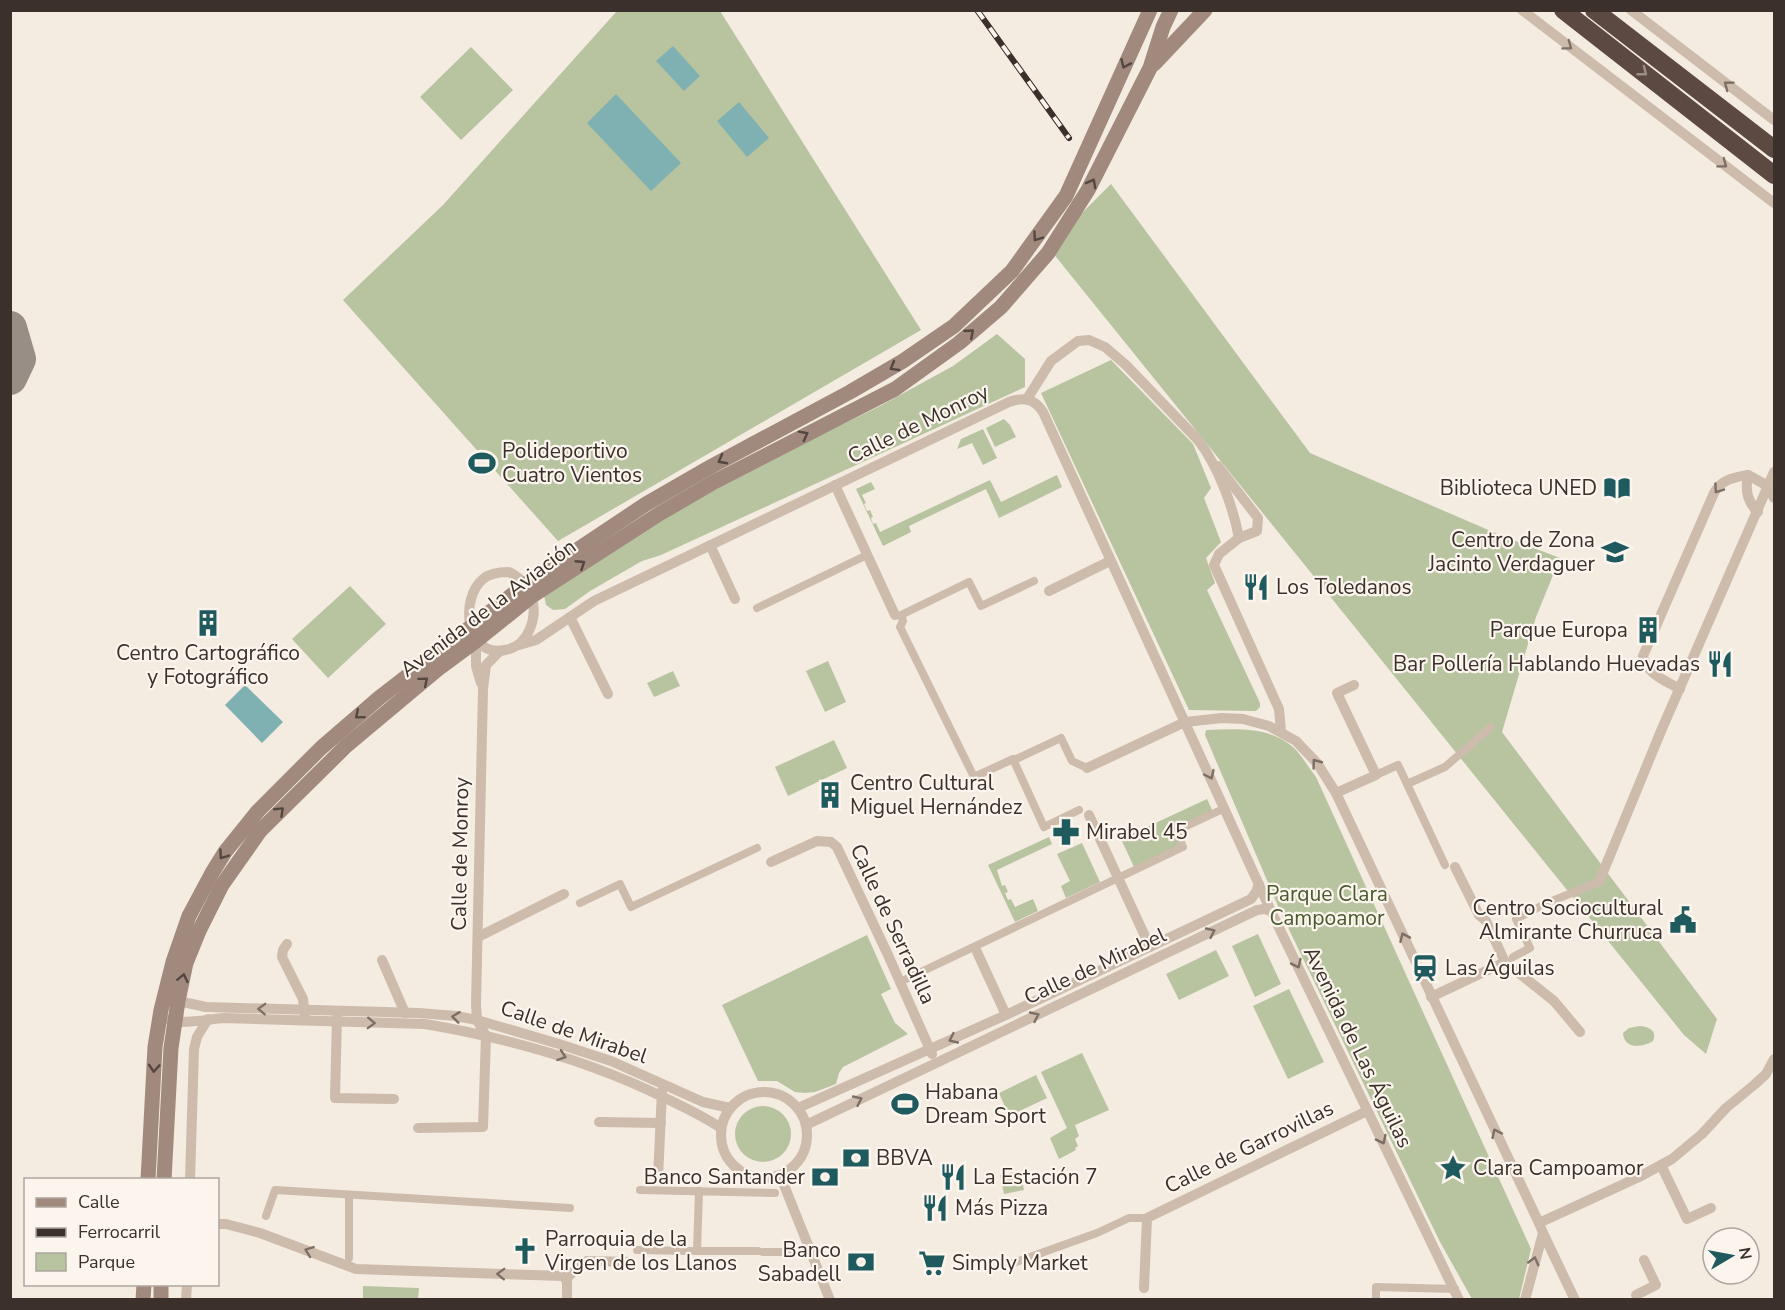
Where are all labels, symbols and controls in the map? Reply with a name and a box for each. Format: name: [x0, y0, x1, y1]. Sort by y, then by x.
one-way arrow: [1562, 39, 1573, 50]
one-way arrow: [1121, 57, 1133, 68]
one-way arrow: [1636, 65, 1647, 76]
one-way arrow: [1724, 81, 1735, 92]
one-way arrow: [1717, 157, 1728, 168]
one-way arrow: [1085, 179, 1096, 189]
one-way arrow: [1033, 230, 1044, 241]
one-way arrow: [963, 329, 974, 340]
one-way arrow: [890, 359, 900, 371]
street label: Calle de Monroy: [843, 378, 993, 470]
one-way arrow: [798, 431, 809, 442]
place label: Polideportivo Cuatro Vientos: [502, 437, 642, 489]
sports icon: Polideportivo Cuatro Vientos: [467, 448, 497, 478]
one-way arrow: [718, 453, 729, 464]
library icon: Biblioteca UNED: [1602, 473, 1632, 503]
place label: Biblioteca UNED: [1440, 474, 1597, 502]
one-way arrow: [1715, 482, 1726, 493]
place label: Centro de Zona Jacinto Verdaguer: [1427, 526, 1595, 578]
street label: Avenida de la Aviación: [394, 533, 582, 683]
school or university icon: Centro de Zona Jacinto Verdaguer: [1600, 537, 1630, 567]
one-way arrow: [574, 560, 585, 571]
restaurant icon: Los Toledanos: [1241, 572, 1271, 602]
place label: Los Toledanos: [1276, 573, 1412, 601]
building icon: Centro Cartográfico y Fotográfico: [193, 608, 223, 638]
building icon: Parque Europa: [1633, 615, 1663, 645]
place label: Parque Europa: [1490, 616, 1628, 644]
place label: Centro Cartográfico y Fotográfico: [116, 639, 300, 691]
restaurant icon: Bar Pollería Hablando Huevadas: [1705, 649, 1735, 679]
place label: Bar Pollería Hablando Huevadas: [1393, 650, 1700, 678]
one-way arrow: [417, 677, 428, 688]
one-way arrow: [355, 708, 366, 719]
one-way arrow: [1313, 759, 1324, 770]
place label: Centro Cultural Miguel Hernández: [850, 769, 1023, 821]
one-way arrow: [1202, 769, 1214, 780]
street label: Calle de Monroy: [445, 777, 475, 931]
building icon: Centro Cultural Miguel Hernández: [815, 780, 845, 810]
one-way arrow: [273, 807, 283, 818]
pharmacy icon: Mirabel 45: [1051, 817, 1081, 847]
place label: Mirabel 45: [1086, 818, 1188, 846]
street label: Calle de Serradilla: [844, 839, 942, 1009]
one-way arrow: [219, 849, 230, 860]
park label: Parque Clara Campoamor: [1266, 880, 1388, 932]
place label: Centro Sociocultural Almirante Churruca: [1472, 894, 1664, 946]
public building icon: Centro Sociocultural Almirante Churruca: [1668, 905, 1698, 935]
street label: Calle de Mirabel: [1019, 921, 1171, 1011]
one-way arrow: [1204, 928, 1215, 940]
one-way arrow: [1399, 933, 1411, 944]
street label: Avenida de Las Águilas: [1297, 942, 1419, 1152]
station icon: Las Águilas: [1410, 953, 1440, 983]
place label: Las Águilas: [1445, 954, 1555, 982]
one-way arrow: [1289, 958, 1301, 969]
one-way arrow: [176, 973, 189, 983]
street label: Calle de Mirabel: [497, 994, 652, 1070]
one-way arrow: [257, 1002, 266, 1015]
one-way arrow: [452, 1011, 461, 1023]
one-way arrow: [1028, 1011, 1039, 1023]
one-way arrow: [366, 1017, 375, 1029]
one-way arrow: [948, 1032, 959, 1044]
one-way arrow: [556, 1049, 567, 1061]
one-way arrow: [148, 1063, 161, 1072]
place label: Habana Dream Sport: [925, 1078, 1047, 1130]
sports icon: Habana Dream Sport: [890, 1089, 920, 1119]
street label: Calle de Garrovillas: [1160, 1094, 1338, 1200]
one-way arrow: [852, 1095, 863, 1107]
one-way arrow: [1491, 1128, 1503, 1139]
one-way arrow: [1374, 1133, 1386, 1144]
bank icon: BBVA: [841, 1143, 871, 1173]
place label: BBVA: [876, 1144, 933, 1172]
place icon: Clara Campoamor: [1438, 1153, 1468, 1183]
place label: Clara Campoamor: [1473, 1154, 1644, 1182]
bank icon: Banco Santander: [810, 1162, 840, 1192]
restaurant icon: La Estación 7: [938, 1162, 968, 1192]
place label: Banco Santander: [644, 1163, 805, 1191]
place label: La Estación 7: [973, 1163, 1098, 1191]
legend: [24, 1178, 219, 1286]
text: Calle: [78, 1190, 120, 1214]
restaurant icon: Más Pizza: [920, 1193, 950, 1223]
place label: Más Pizza: [955, 1194, 1048, 1222]
text: Ferrocarril: [78, 1220, 161, 1244]
place label: Parroquia de la Virgen de los Llanos: [544, 1225, 737, 1277]
north arrow: [1701, 1226, 1761, 1286]
church icon: Parroquia de la Virgen de los Llanos: [510, 1236, 540, 1266]
place label: Banco Sabadell: [758, 1236, 842, 1288]
one-way arrow: [304, 1246, 315, 1259]
text: N: [1733, 1246, 1757, 1261]
bank icon: Banco Sabadell: [846, 1247, 876, 1277]
supermarket icon: Simply Market: [917, 1248, 947, 1278]
place label: Simply Market: [952, 1249, 1088, 1277]
text: Parque: [78, 1250, 135, 1274]
one-way arrow: [1527, 1256, 1540, 1266]
one-way arrow: [496, 1267, 505, 1280]

